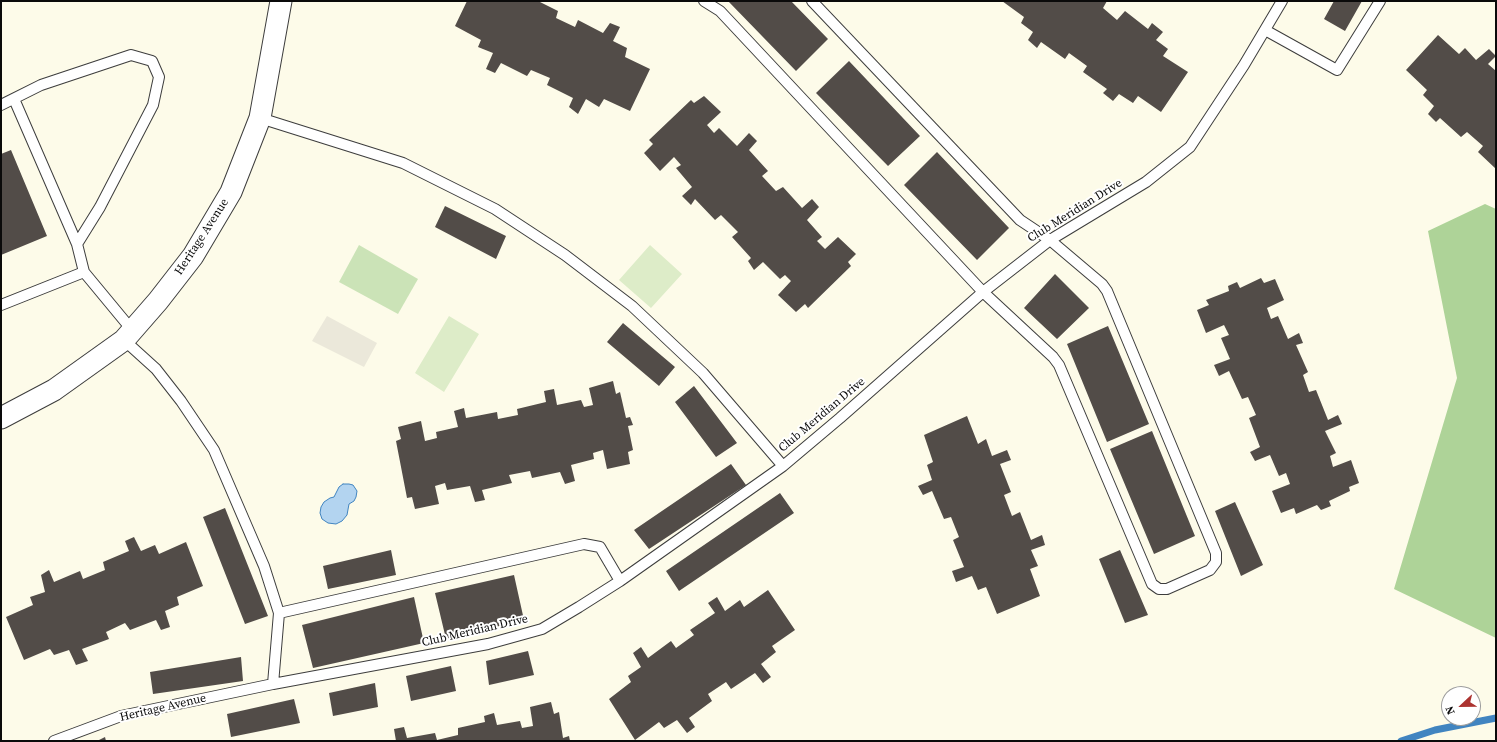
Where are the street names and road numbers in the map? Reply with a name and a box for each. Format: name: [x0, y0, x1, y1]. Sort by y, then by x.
street label: Club Meridian Drive: [1025, 176, 1125, 246]
street label: Heritage Avenue: [172, 196, 232, 278]
street label: Club Meridian Drive: [776, 375, 868, 455]
street label: Club Meridian Drive: [421, 612, 529, 650]
street label: Heritage Avenue: [118, 691, 208, 725]

